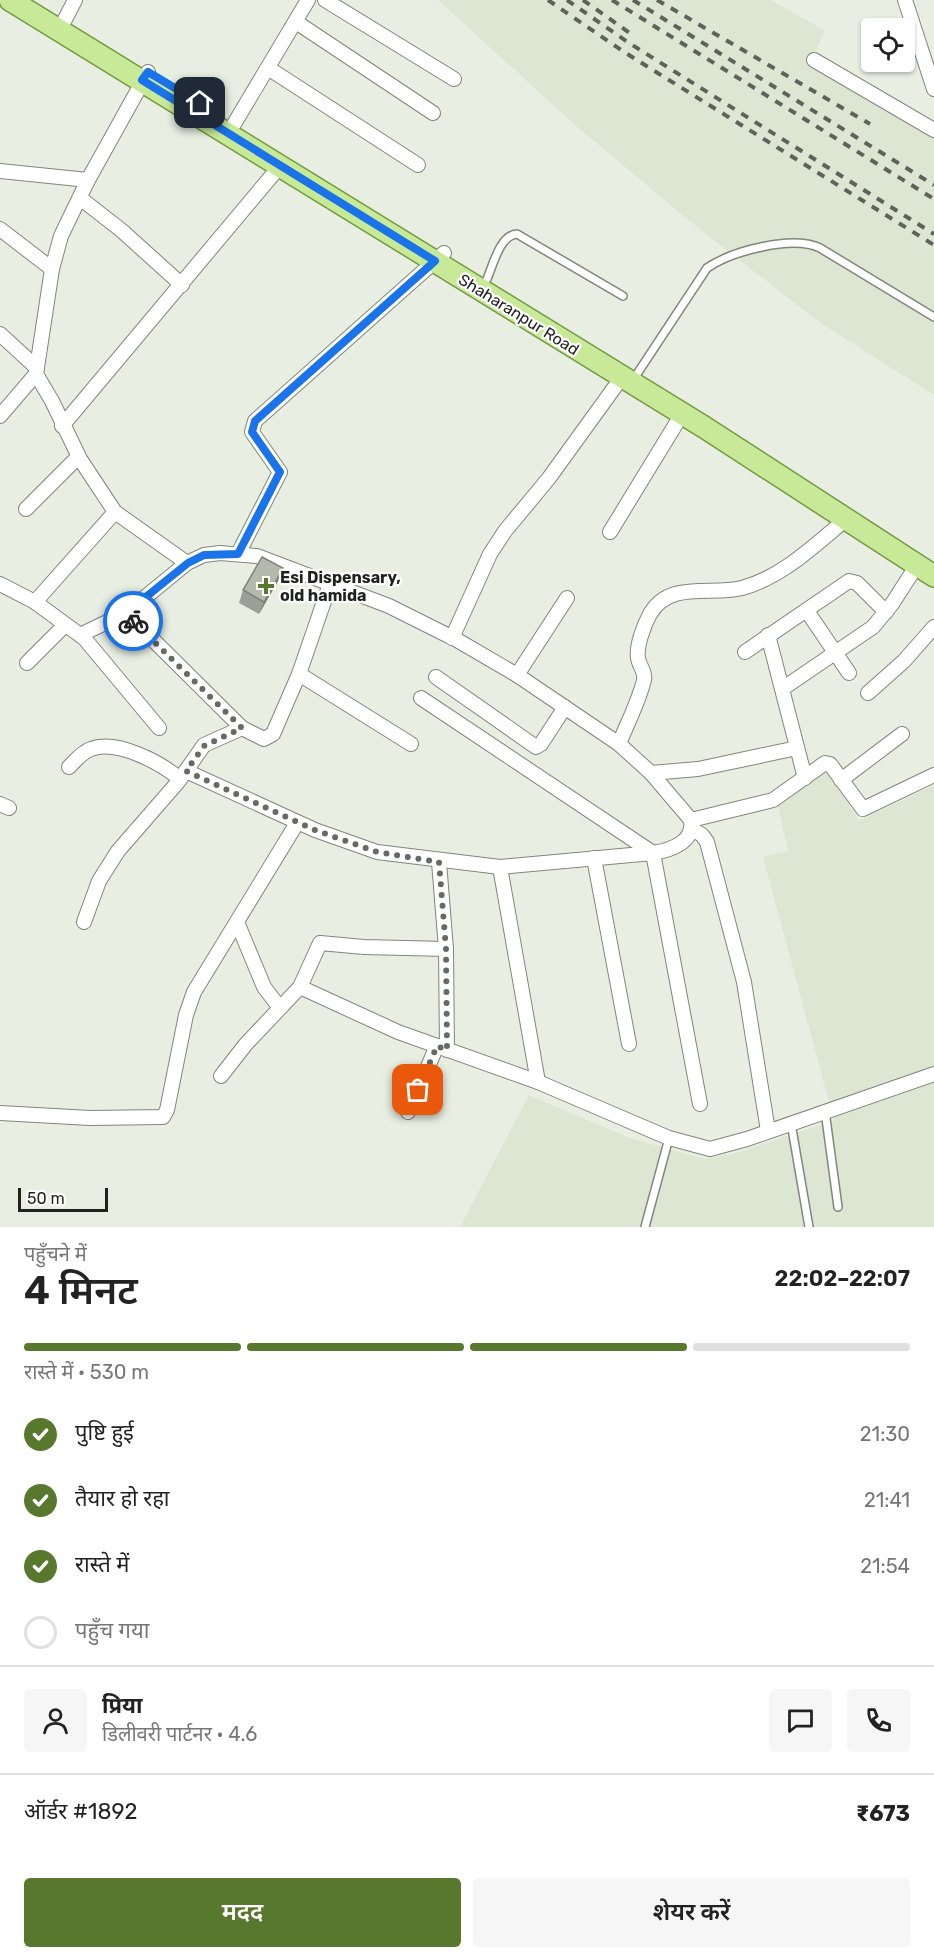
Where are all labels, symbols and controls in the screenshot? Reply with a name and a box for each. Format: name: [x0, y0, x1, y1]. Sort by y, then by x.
map controls: [861, 18, 915, 72]
button: locate: [861, 18, 915, 72]
pin: [174, 77, 225, 128]
icon: home: [183, 86, 216, 119]
street label: Shaharanpur Road: [455, 270, 582, 359]
place label: Esi Dispensary, old hamida: [280, 568, 401, 605]
marker: Esi Dispensary, old hamida: [257, 577, 275, 595]
courier: [103, 591, 163, 651]
icon: bike: [117, 605, 150, 638]
pin: [392, 1064, 443, 1115]
icon: bag: [401, 1073, 434, 1106]
scale bar: [18, 1185, 108, 1212]
text: 50 m: [27, 1189, 65, 1208]
text: पहुँचने में: [24, 1242, 87, 1266]
text: 22:02–22:07: [775, 1265, 910, 1292]
text: 4 मिनट: [24, 1268, 138, 1314]
text: रास्ते में · 530 m: [24, 1360, 149, 1384]
icon: check: [24, 1418, 57, 1451]
text: पुष्टि हुई: [75, 1419, 134, 1446]
text: 21:30: [860, 1422, 910, 1446]
icon: check: [24, 1484, 57, 1517]
text: तैयार हो रहा: [75, 1485, 170, 1512]
text: 21:41: [864, 1488, 910, 1512]
icon: check: [24, 1550, 57, 1583]
text: रास्ते में: [75, 1551, 129, 1578]
text: 21:54: [860, 1554, 910, 1578]
text: पहुँच गया: [75, 1617, 149, 1644]
button: person: [24, 1689, 87, 1752]
button: chat: [769, 1689, 832, 1752]
button: phone: [847, 1689, 910, 1752]
text: प्रिया: [102, 1692, 142, 1719]
text: डिलीवरी पार्टनर · 4.6: [102, 1722, 257, 1746]
text: ऑर्डर #1892: [24, 1798, 137, 1825]
text: ₹673: [856, 1800, 910, 1827]
button: मदद: [24, 1878, 461, 1947]
button: शेयर करें: [473, 1878, 910, 1947]

